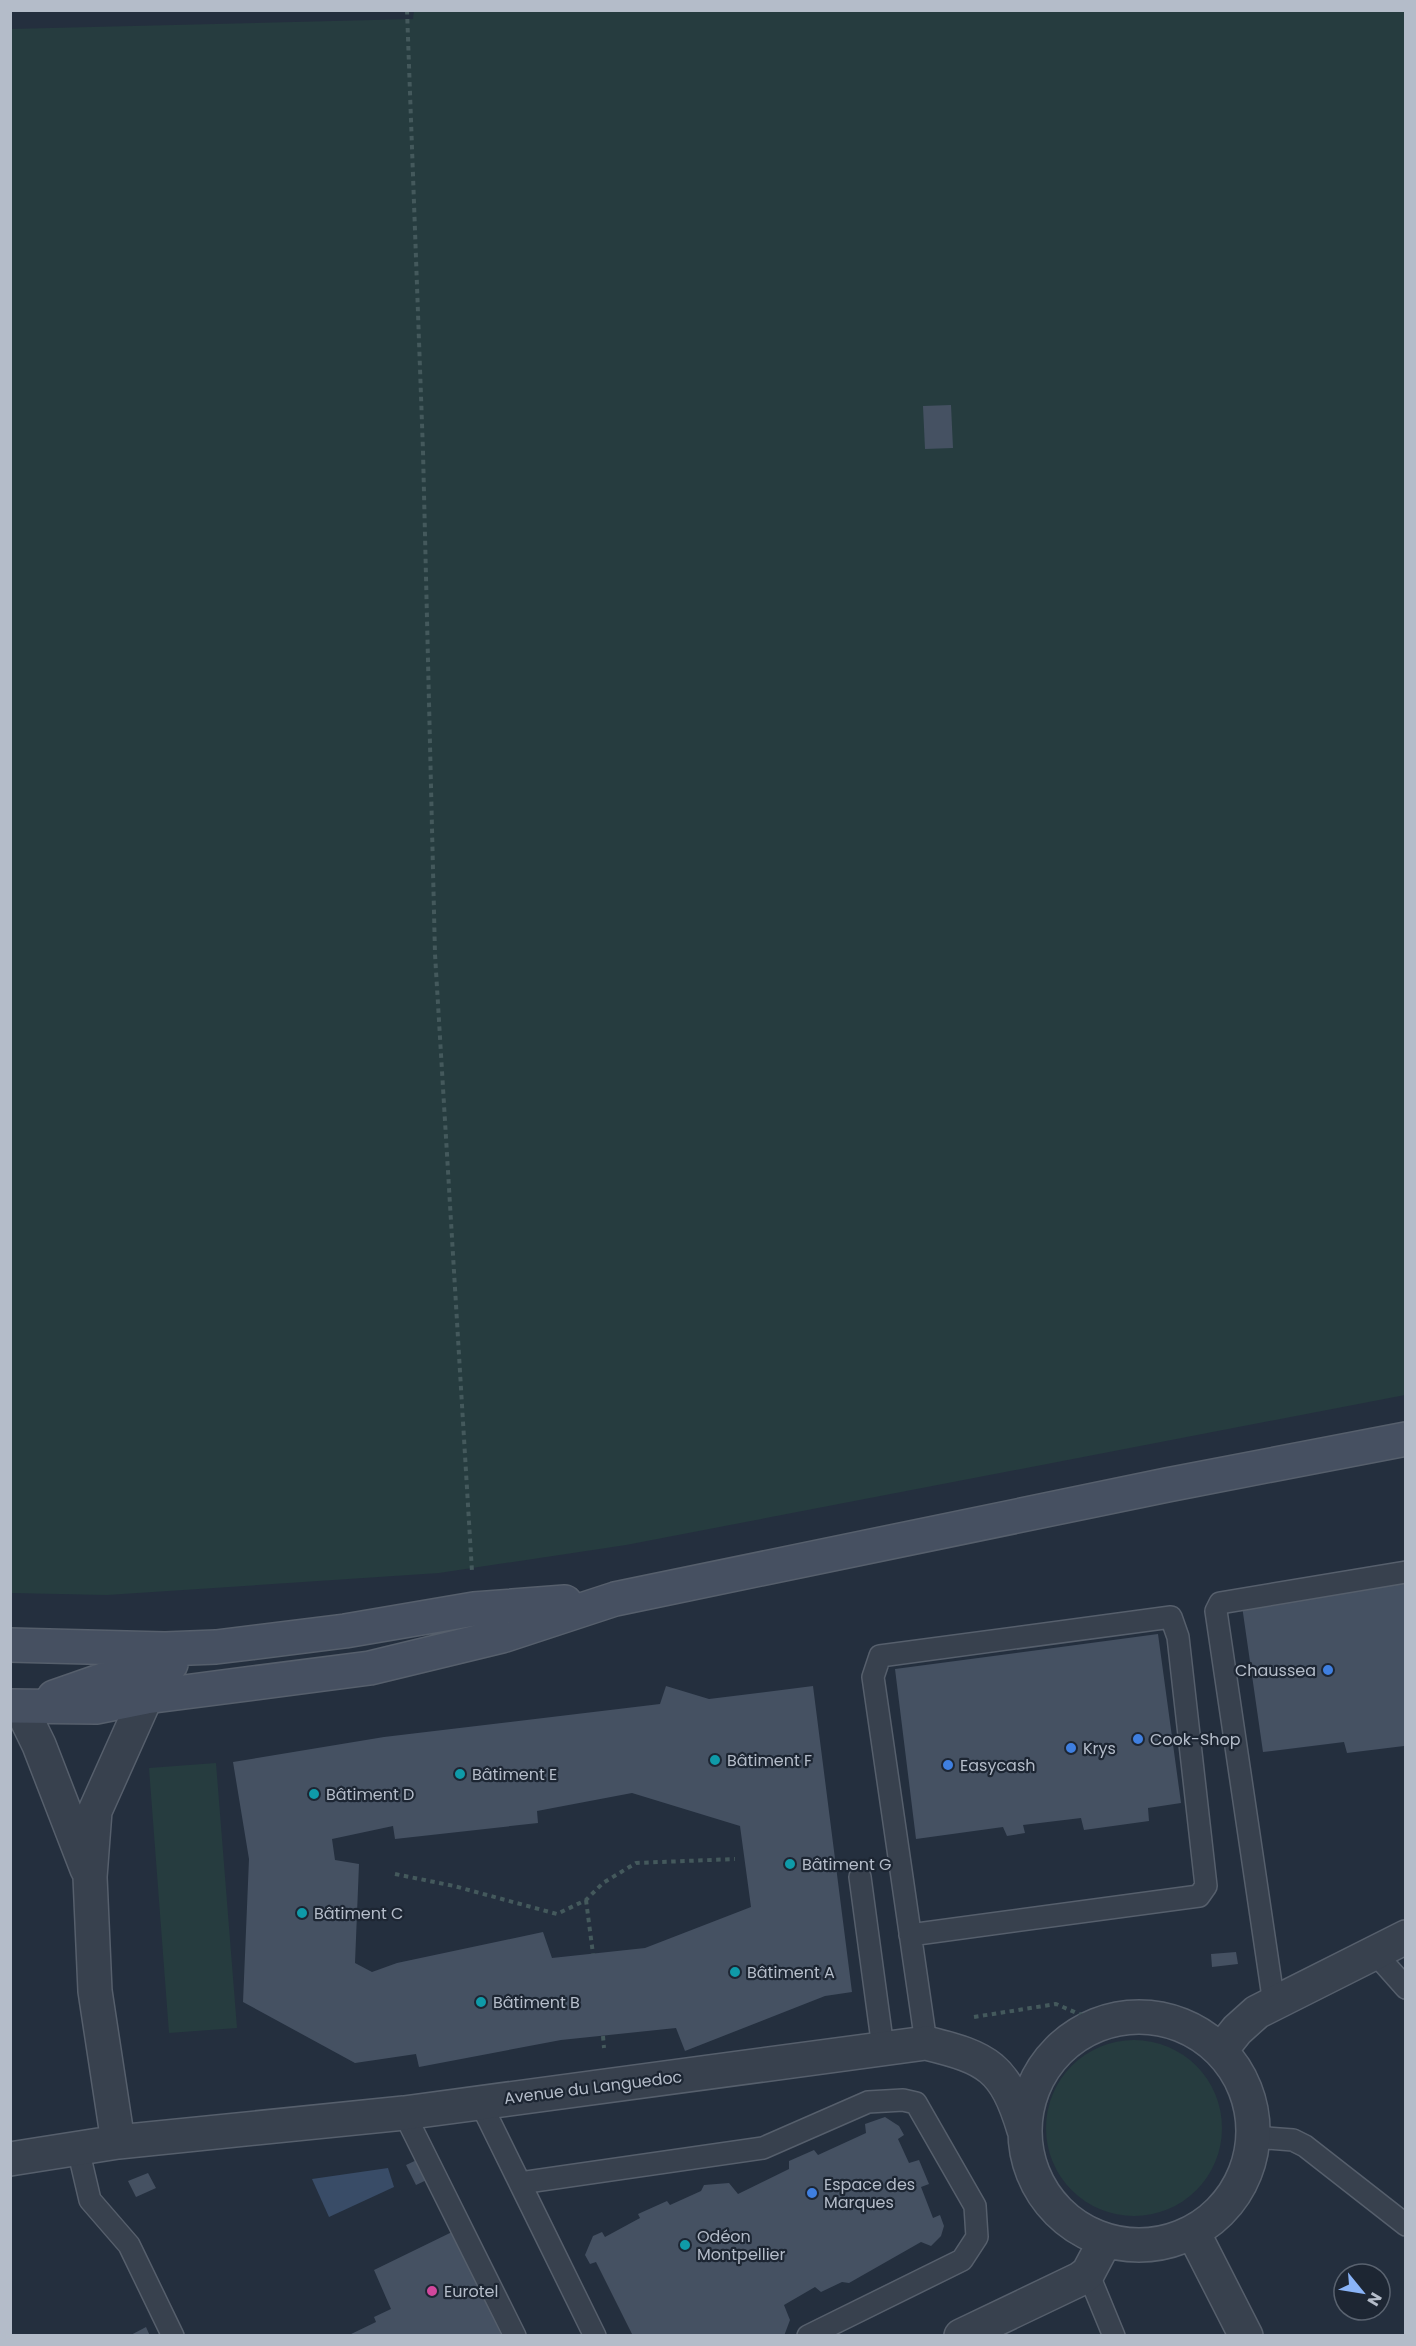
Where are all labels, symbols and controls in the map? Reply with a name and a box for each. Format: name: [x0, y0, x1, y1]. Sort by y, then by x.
place label: Chaussea: [1235, 1659, 1316, 1682]
marker: Chaussea: [1321, 1663, 1335, 1677]
place label: Cook-Shop: [1150, 1728, 1241, 1751]
marker: Cook-Shop: [1131, 1732, 1145, 1746]
place label: Krys: [1083, 1737, 1116, 1760]
marker: Krys: [1064, 1741, 1078, 1755]
place label: Bâtiment F: [727, 1749, 812, 1772]
marker: Bâtiment F: [708, 1753, 722, 1767]
place label: Easycash: [960, 1754, 1036, 1777]
marker: Easycash: [941, 1758, 955, 1772]
place label: Bâtiment E: [472, 1763, 557, 1786]
marker: Bâtiment E: [453, 1767, 467, 1781]
place label: Bâtiment D: [326, 1783, 414, 1806]
marker: Bâtiment D: [307, 1787, 321, 1801]
place label: Bâtiment G: [802, 1853, 892, 1876]
marker: Bâtiment G: [783, 1857, 797, 1871]
place label: Bâtiment C: [314, 1902, 403, 1925]
marker: Bâtiment C: [295, 1906, 309, 1920]
place label: Bâtiment A: [747, 1961, 835, 1984]
marker: Bâtiment A: [728, 1965, 742, 1979]
place label: Bâtiment B: [493, 1991, 580, 2014]
marker: Bâtiment B: [474, 1995, 488, 2009]
street label: Avenue du Languedoc: [503, 2065, 684, 2110]
place label: Espace des Marques: [824, 2173, 915, 2214]
marker: Espace des Marques: [805, 2186, 819, 2200]
place label: Odéon Montpellier: [697, 2225, 786, 2266]
marker: Odéon Montpellier: [678, 2238, 692, 2252]
north arrow: [1332, 2262, 1392, 2322]
place label: Eurotel: [444, 2280, 498, 2303]
marker: Eurotel: [425, 2284, 439, 2298]
text: N: [1362, 2288, 1388, 2310]

